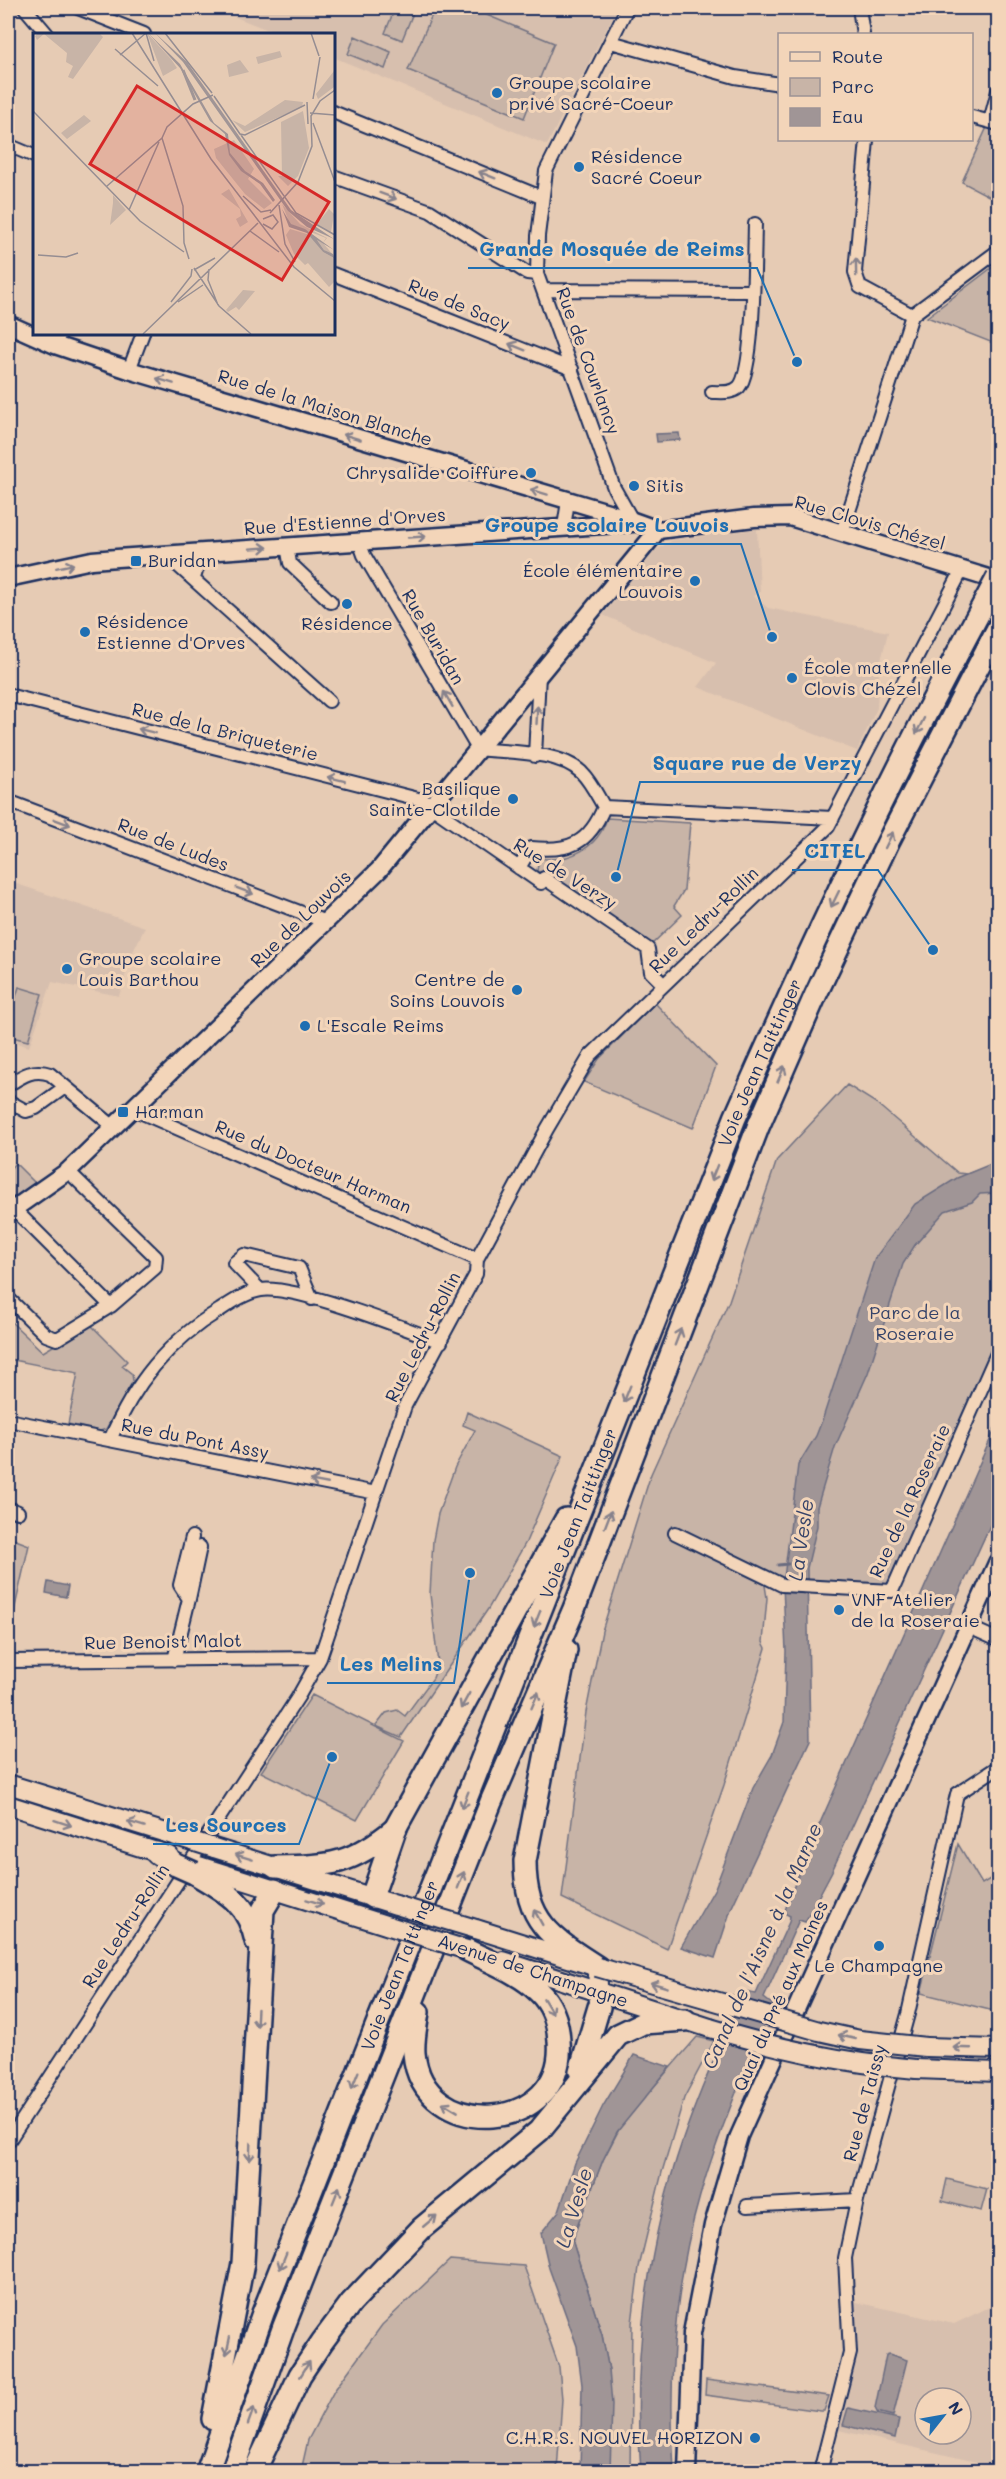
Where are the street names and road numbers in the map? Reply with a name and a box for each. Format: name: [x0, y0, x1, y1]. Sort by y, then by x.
street label: Rue de Sacy: [405, 273, 514, 335]
street label: Rue de Courlancy: [551, 284, 627, 437]
street label: Rue de la Maison Blanche: [215, 363, 435, 451]
street label: Rue Clovis Chézel: [792, 489, 948, 555]
street label: Rue d'Estienne d'Orves: [243, 502, 447, 540]
street label: Rue Buridan: [397, 584, 471, 689]
street label: Rue de la Briqueterie: [130, 696, 321, 766]
street label: Rue de Ludes: [114, 812, 232, 876]
street label: Rue de Verzy: [509, 832, 622, 915]
street label: Rue Ledru-Rollin: [643, 861, 763, 978]
street label: Rue de Louvois: [245, 864, 356, 972]
street label: Voie Jean Taittinger: [712, 974, 807, 1150]
street label: Rue du Docteur Harman: [211, 1114, 415, 1218]
street label: Rue Ledru-Rollin: [379, 1267, 465, 1406]
street label: Rue du Pont Assy: [119, 1412, 271, 1464]
street label: Rue de la Roseraie: [863, 1420, 955, 1581]
street label: Voie Jean Taittinger: [533, 1424, 622, 1602]
street label: Rue Benoist Malot: [84, 1628, 242, 1654]
street label: Rue Ledru-Rollin: [76, 1859, 174, 1992]
street label: Voie Jean Taittinger: [355, 1877, 444, 2054]
street label: Quai du Pré aux Moines: [727, 1896, 833, 2095]
street label: Avenue de Champagne: [435, 1928, 632, 2012]
street label: Rue de Taissy: [837, 2042, 891, 2164]

